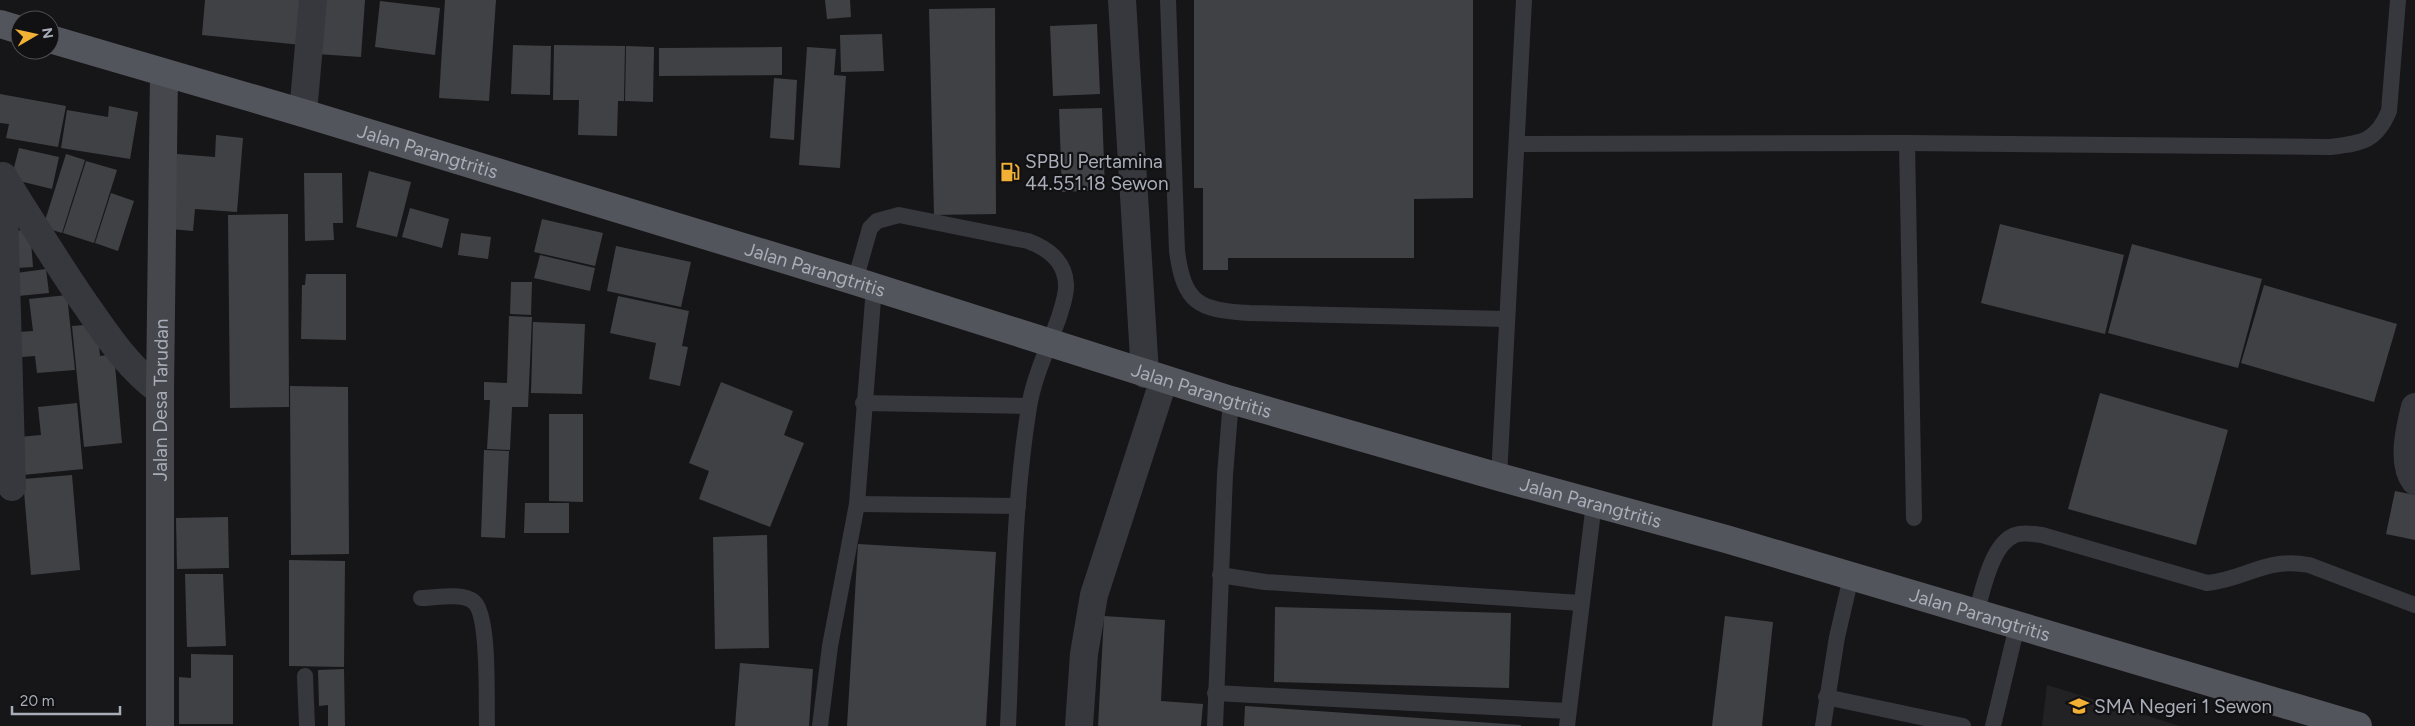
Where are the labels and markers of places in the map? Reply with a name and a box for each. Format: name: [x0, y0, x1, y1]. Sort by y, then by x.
place label: SPBU Pertamina 44.551.18 Sewon: [1025, 150, 1169, 195]
fuel station icon: SPBU Pertamina 44.551.18 Sewon: [999, 161, 1021, 183]
school or university icon: SMA Negeri 1 Sewon: [2068, 695, 2090, 717]
place label: SMA Negeri 1 Sewon: [2094, 695, 2272, 718]

